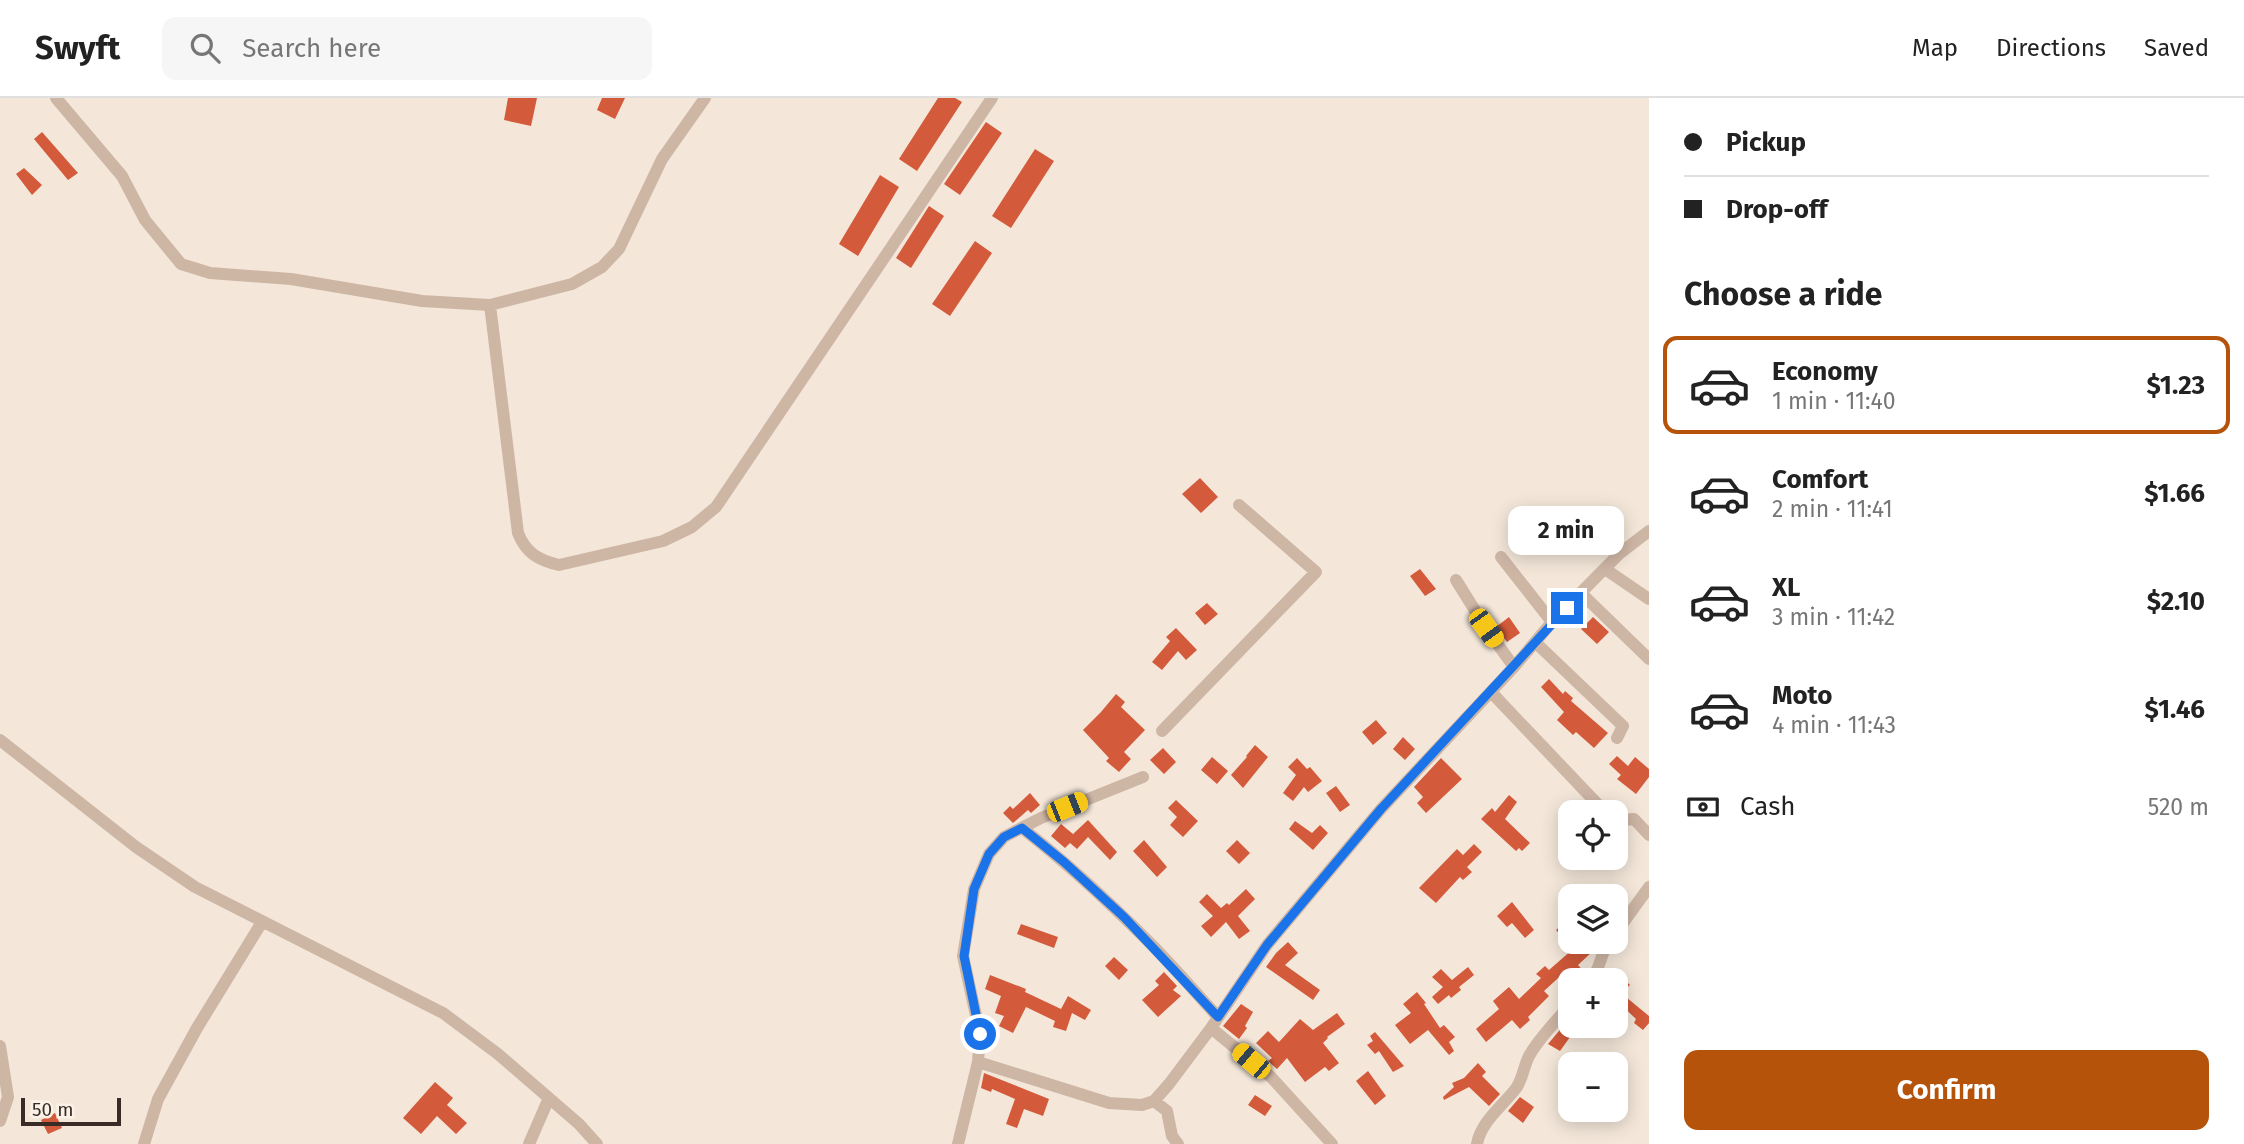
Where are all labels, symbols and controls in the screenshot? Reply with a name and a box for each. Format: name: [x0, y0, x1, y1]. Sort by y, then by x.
search box: [162, 17, 652, 80]
text: Swyft: [35, 28, 120, 68]
icon: search: [186, 29, 224, 67]
text: Search here: [242, 33, 381, 64]
text: Map: [1912, 34, 1958, 62]
text: Directions: [1996, 34, 2106, 62]
text: Saved: [2144, 34, 2209, 62]
text: Pickup: [1726, 127, 1806, 158]
text: Drop-off: [1726, 194, 1828, 225]
text: Choose a ride: [1684, 275, 1882, 313]
icon: car: [1688, 354, 1751, 417]
text: Economy: [1772, 356, 1878, 387]
text: $1.23: [2147, 370, 2205, 401]
text: 1 min · 11:40: [1772, 387, 1896, 415]
icon: car: [1688, 462, 1751, 525]
text: Comfort: [1772, 464, 1868, 495]
text: $1.66: [2144, 478, 2205, 509]
text: 2 min · 11:41: [1772, 495, 1893, 523]
callout: 2 min: [1509, 506, 1625, 556]
text: 2 min: [1538, 516, 1594, 544]
icon: car: [1688, 570, 1751, 633]
text: XL: [1772, 572, 1800, 603]
text: $2.10: [2147, 586, 2205, 617]
route end: [1551, 592, 1583, 624]
text: 3 min · 11:42: [1772, 603, 1895, 631]
car: [1466, 605, 1507, 651]
icon: car: [1688, 678, 1751, 741]
text: Moto: [1772, 680, 1832, 711]
text: $1.46: [2145, 694, 2205, 725]
text: 4 min · 11:43: [1772, 711, 1896, 739]
icon: cash: [1684, 788, 1722, 826]
car: [1044, 789, 1091, 825]
text: Cash: [1740, 791, 1796, 822]
text: 520 m: [2148, 793, 2209, 821]
map controls: [1558, 800, 1628, 1122]
button: locate: [1558, 800, 1628, 870]
button: layers: [1558, 884, 1628, 954]
button: +: [1558, 968, 1628, 1038]
route start: [964, 1018, 996, 1050]
car: [1229, 1039, 1274, 1083]
button: Confirm: [1684, 1050, 2209, 1130]
button: −: [1558, 1052, 1628, 1122]
scale bar: [21, 1095, 121, 1127]
text: 50 m: [32, 1098, 73, 1121]

